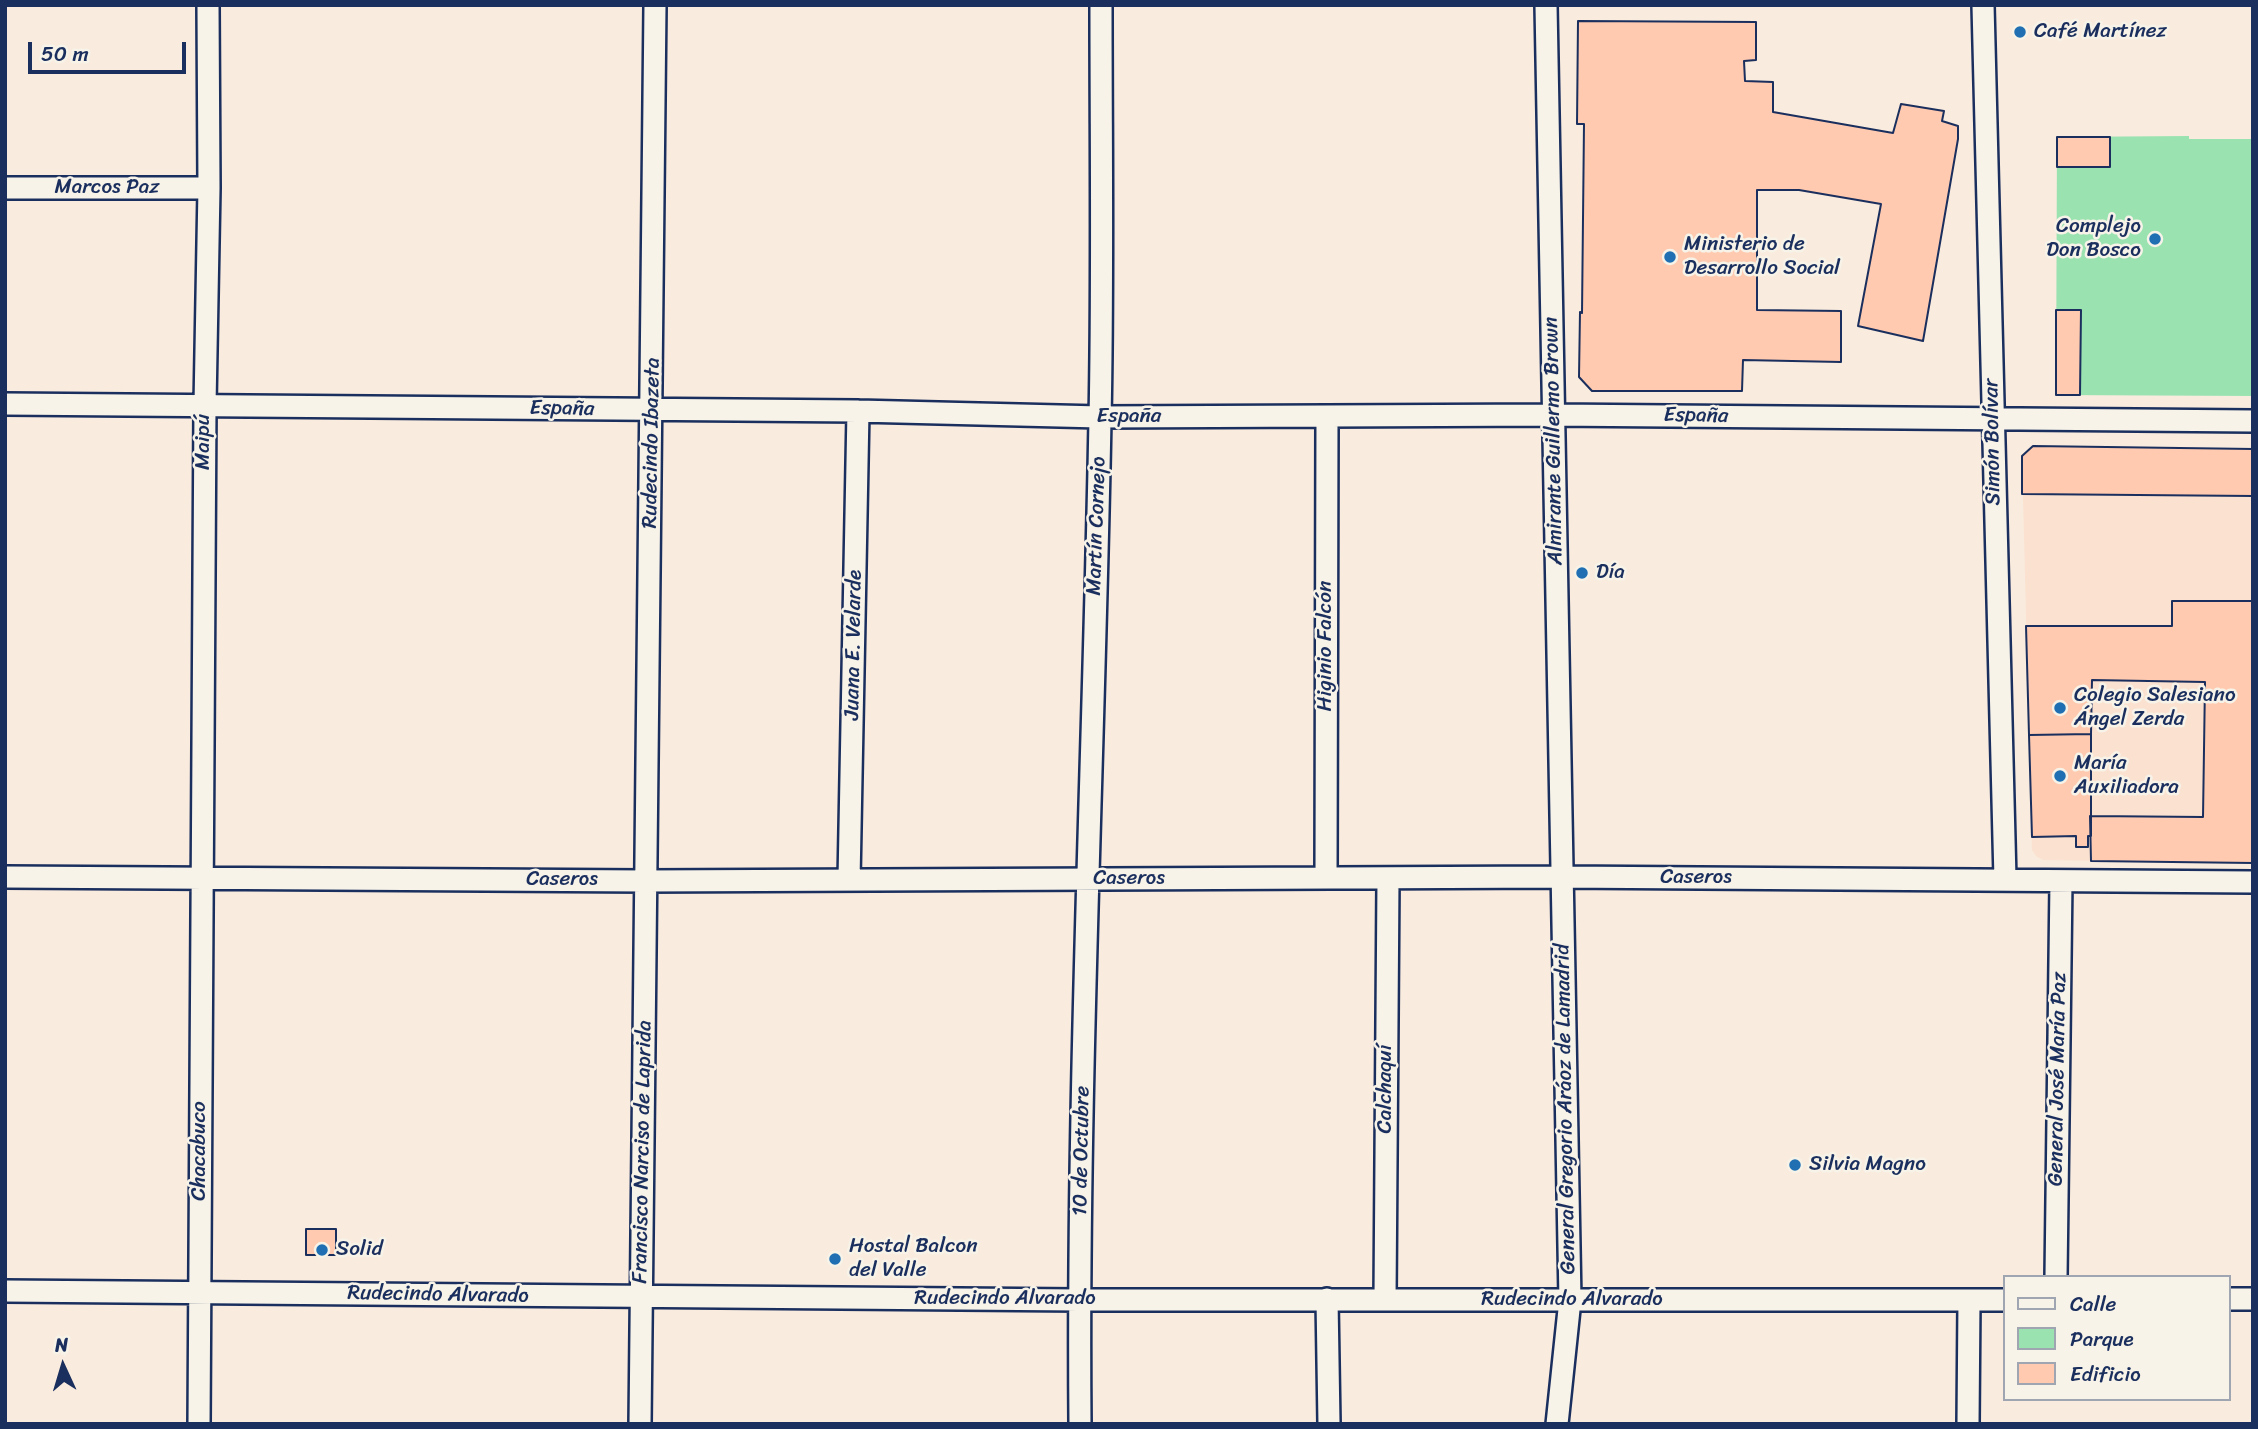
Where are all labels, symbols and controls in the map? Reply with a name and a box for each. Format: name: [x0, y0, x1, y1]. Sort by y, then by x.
place label: Café Martínez: [2034, 19, 2167, 45]
marker: Café Martínez: [2012, 24, 2028, 40]
scale bar: [32, 28, 189, 72]
text: 50 m: [41, 35, 89, 73]
street label: Marcos Paz: [55, 175, 159, 201]
place label: Complejo Don Bosco: [2046, 214, 2141, 264]
marker: Complejo Don Bosco: [2147, 231, 2163, 247]
place label: Ministerio de Desarrollo Social: [1684, 232, 1840, 282]
marker: Ministerio de Desarrollo Social: [1662, 249, 1678, 265]
street label: Almirante Guillermo Brown: [1539, 317, 1569, 565]
street label: Rudecindo Ibazeta: [638, 357, 666, 529]
street label: Simón Bolívar: [1979, 378, 2007, 506]
street label: España: [529, 396, 595, 422]
street label: España: [1663, 403, 1729, 429]
street label: España: [1097, 404, 1161, 430]
street label: Maipú: [191, 414, 217, 470]
street label: Martín Cornejo: [1082, 456, 1112, 596]
place label: Día: [1596, 560, 1625, 586]
marker: Día: [1574, 565, 1590, 581]
street label: Juana E. Velarde: [840, 570, 868, 720]
street label: Higinio Falcón: [1313, 581, 1339, 711]
place label: Colegio Salesiano Ángel Zerda: [2074, 683, 2236, 733]
marker: Colegio Salesiano Ángel Zerda: [2052, 700, 2068, 716]
place label: María Auxiliadora: [2074, 751, 2179, 801]
marker: María Auxiliadora: [2052, 768, 2068, 784]
street label: Caseros: [1660, 865, 1732, 891]
street label: Caseros: [1093, 866, 1165, 892]
street label: Caseros: [526, 867, 598, 893]
street label: General Gregorio Aráoz de Lamadrid: [1551, 943, 1581, 1275]
street label: General José María Paz: [2044, 972, 2072, 1186]
street label: Francisco Narciso de Laprida: [628, 1020, 658, 1284]
street label: Calchaquí: [1373, 1045, 1399, 1133]
street label: 10 de Octubre: [1068, 1086, 1096, 1216]
street label: Chacabuco: [187, 1101, 213, 1201]
place label: Silvia Magno: [1809, 1152, 1926, 1178]
marker: Silvia Magno: [1787, 1157, 1803, 1173]
place label: Hostal Balcon del Valle: [849, 1234, 978, 1284]
place label: Solid: [336, 1237, 383, 1263]
marker: Solid: [314, 1242, 330, 1258]
marker: Hostal Balcon del Valle: [827, 1251, 843, 1267]
legend: [2002, 1275, 2230, 1401]
street label: Rudecindo Alvarado: [347, 1281, 529, 1309]
text: Calle: [2070, 1285, 2116, 1323]
street label: Rudecindo Alvarado: [914, 1286, 1096, 1312]
street label: Rudecindo Alvarado: [1481, 1287, 1663, 1313]
text: Parque: [2070, 1320, 2134, 1358]
text: N: [54, 1328, 69, 1361]
north arrow: [28, 1331, 98, 1401]
text: Edificio: [2070, 1355, 2141, 1393]

